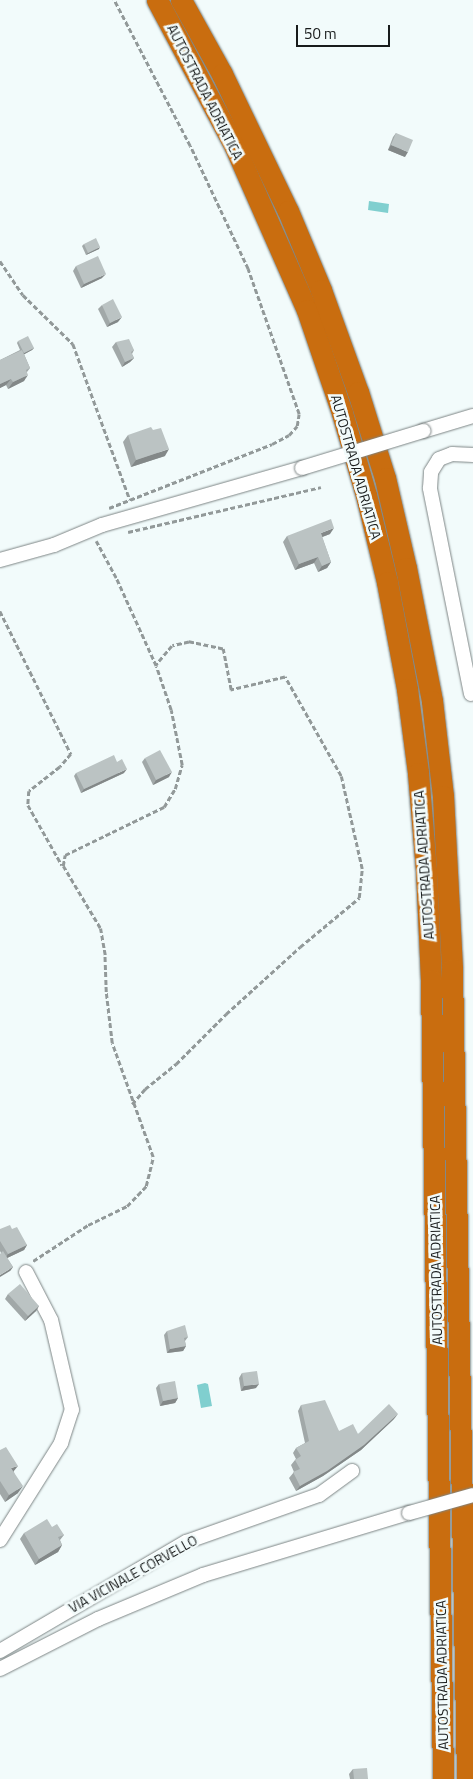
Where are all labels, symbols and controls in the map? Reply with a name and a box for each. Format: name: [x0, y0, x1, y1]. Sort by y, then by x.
scale bar: [298, 15, 392, 47]
street label: AUTOSTRADA ADRIATICA: [164, 22, 246, 162]
text: 50 m: [304, 22, 337, 45]
street label: AUTOSTRADA ADRIATICA: [327, 393, 385, 541]
street label: AUTOSTRADA ADRIATICA: [410, 790, 438, 940]
street label: AUTOSTRADA ADRIATICA: [426, 1195, 446, 1345]
street label: VIA VICINALE CORVELLO: [66, 1532, 200, 1616]
street label: AUTOSTRADA ADRIATICA: [432, 1600, 452, 1750]

